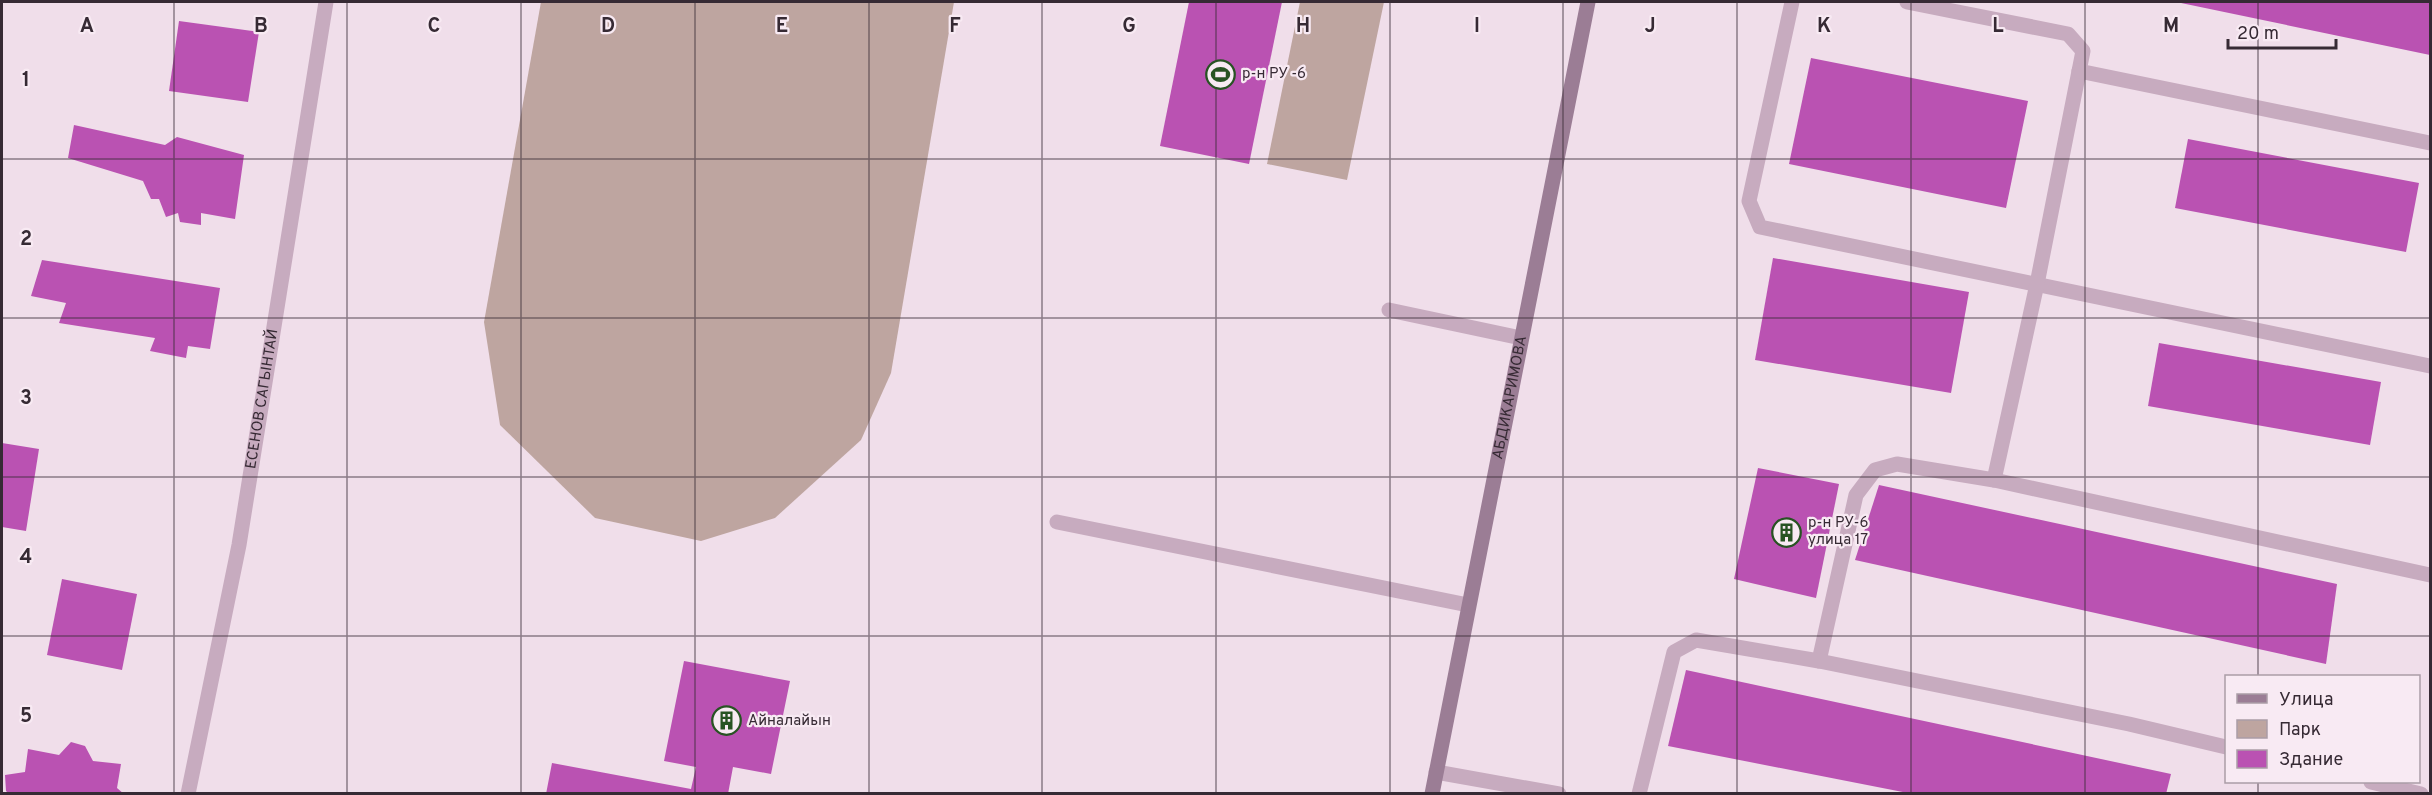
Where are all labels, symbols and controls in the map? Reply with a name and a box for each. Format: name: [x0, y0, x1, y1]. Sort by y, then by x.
scale bar: [2228, 12, 2336, 50]
text: A: [80, 14, 94, 40]
text: B: [254, 14, 268, 40]
text: C: [428, 14, 440, 40]
text: D: [601, 14, 615, 40]
text: E: [776, 14, 788, 40]
text: F: [949, 14, 961, 40]
text: G: [1122, 14, 1136, 40]
text: H: [1296, 14, 1310, 40]
text: I: [1474, 14, 1480, 40]
text: J: [1644, 14, 1656, 40]
text: K: [1817, 14, 1831, 40]
text: L: [1992, 14, 2004, 40]
text: M: [2163, 14, 2179, 40]
text: 20 m: [2237, 23, 2279, 46]
sports icon: р-н РУ -6: [1205, 58, 1237, 90]
place label: р-н РУ -6: [1242, 65, 1306, 84]
text: 1: [22, 68, 30, 94]
text: 2: [20, 227, 32, 253]
street label: ЕСЕНОВ САГЫНТАЙ: [242, 327, 283, 470]
street label: АБДИКАРИМОВА: [1489, 334, 1532, 461]
text: 3: [20, 386, 32, 412]
place label: р-н РУ-6 улица 17: [1808, 514, 1868, 550]
building icon: р-н РУ-6 улица 17: [1771, 516, 1803, 548]
text: 4: [20, 545, 32, 571]
legend: [2225, 675, 2420, 783]
text: Улица: [2279, 689, 2333, 712]
text: 5: [20, 704, 32, 730]
building icon: Айналайын: [711, 705, 743, 737]
place label: Айналайын: [748, 712, 831, 731]
text: Парк: [2279, 719, 2321, 742]
text: Здание: [2279, 749, 2343, 772]

